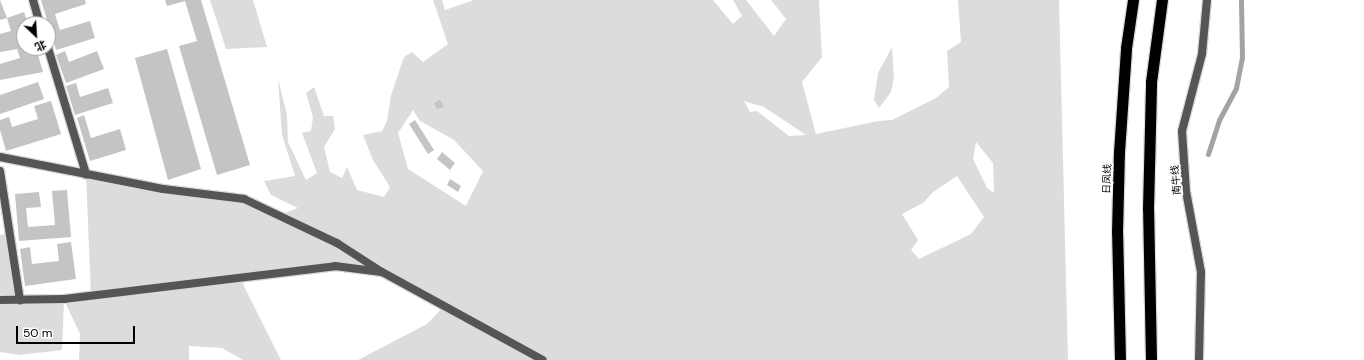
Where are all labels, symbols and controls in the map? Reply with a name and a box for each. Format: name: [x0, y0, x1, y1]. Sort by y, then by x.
north arrow: [16, 16, 56, 56]
text: 北: [33, 37, 49, 55]
street label: 日凤线: [1100, 164, 1114, 194]
street label: 南牛线: [1169, 165, 1183, 195]
scale bar: [18, 318, 137, 344]
text: 50 m: [23, 325, 52, 341]

